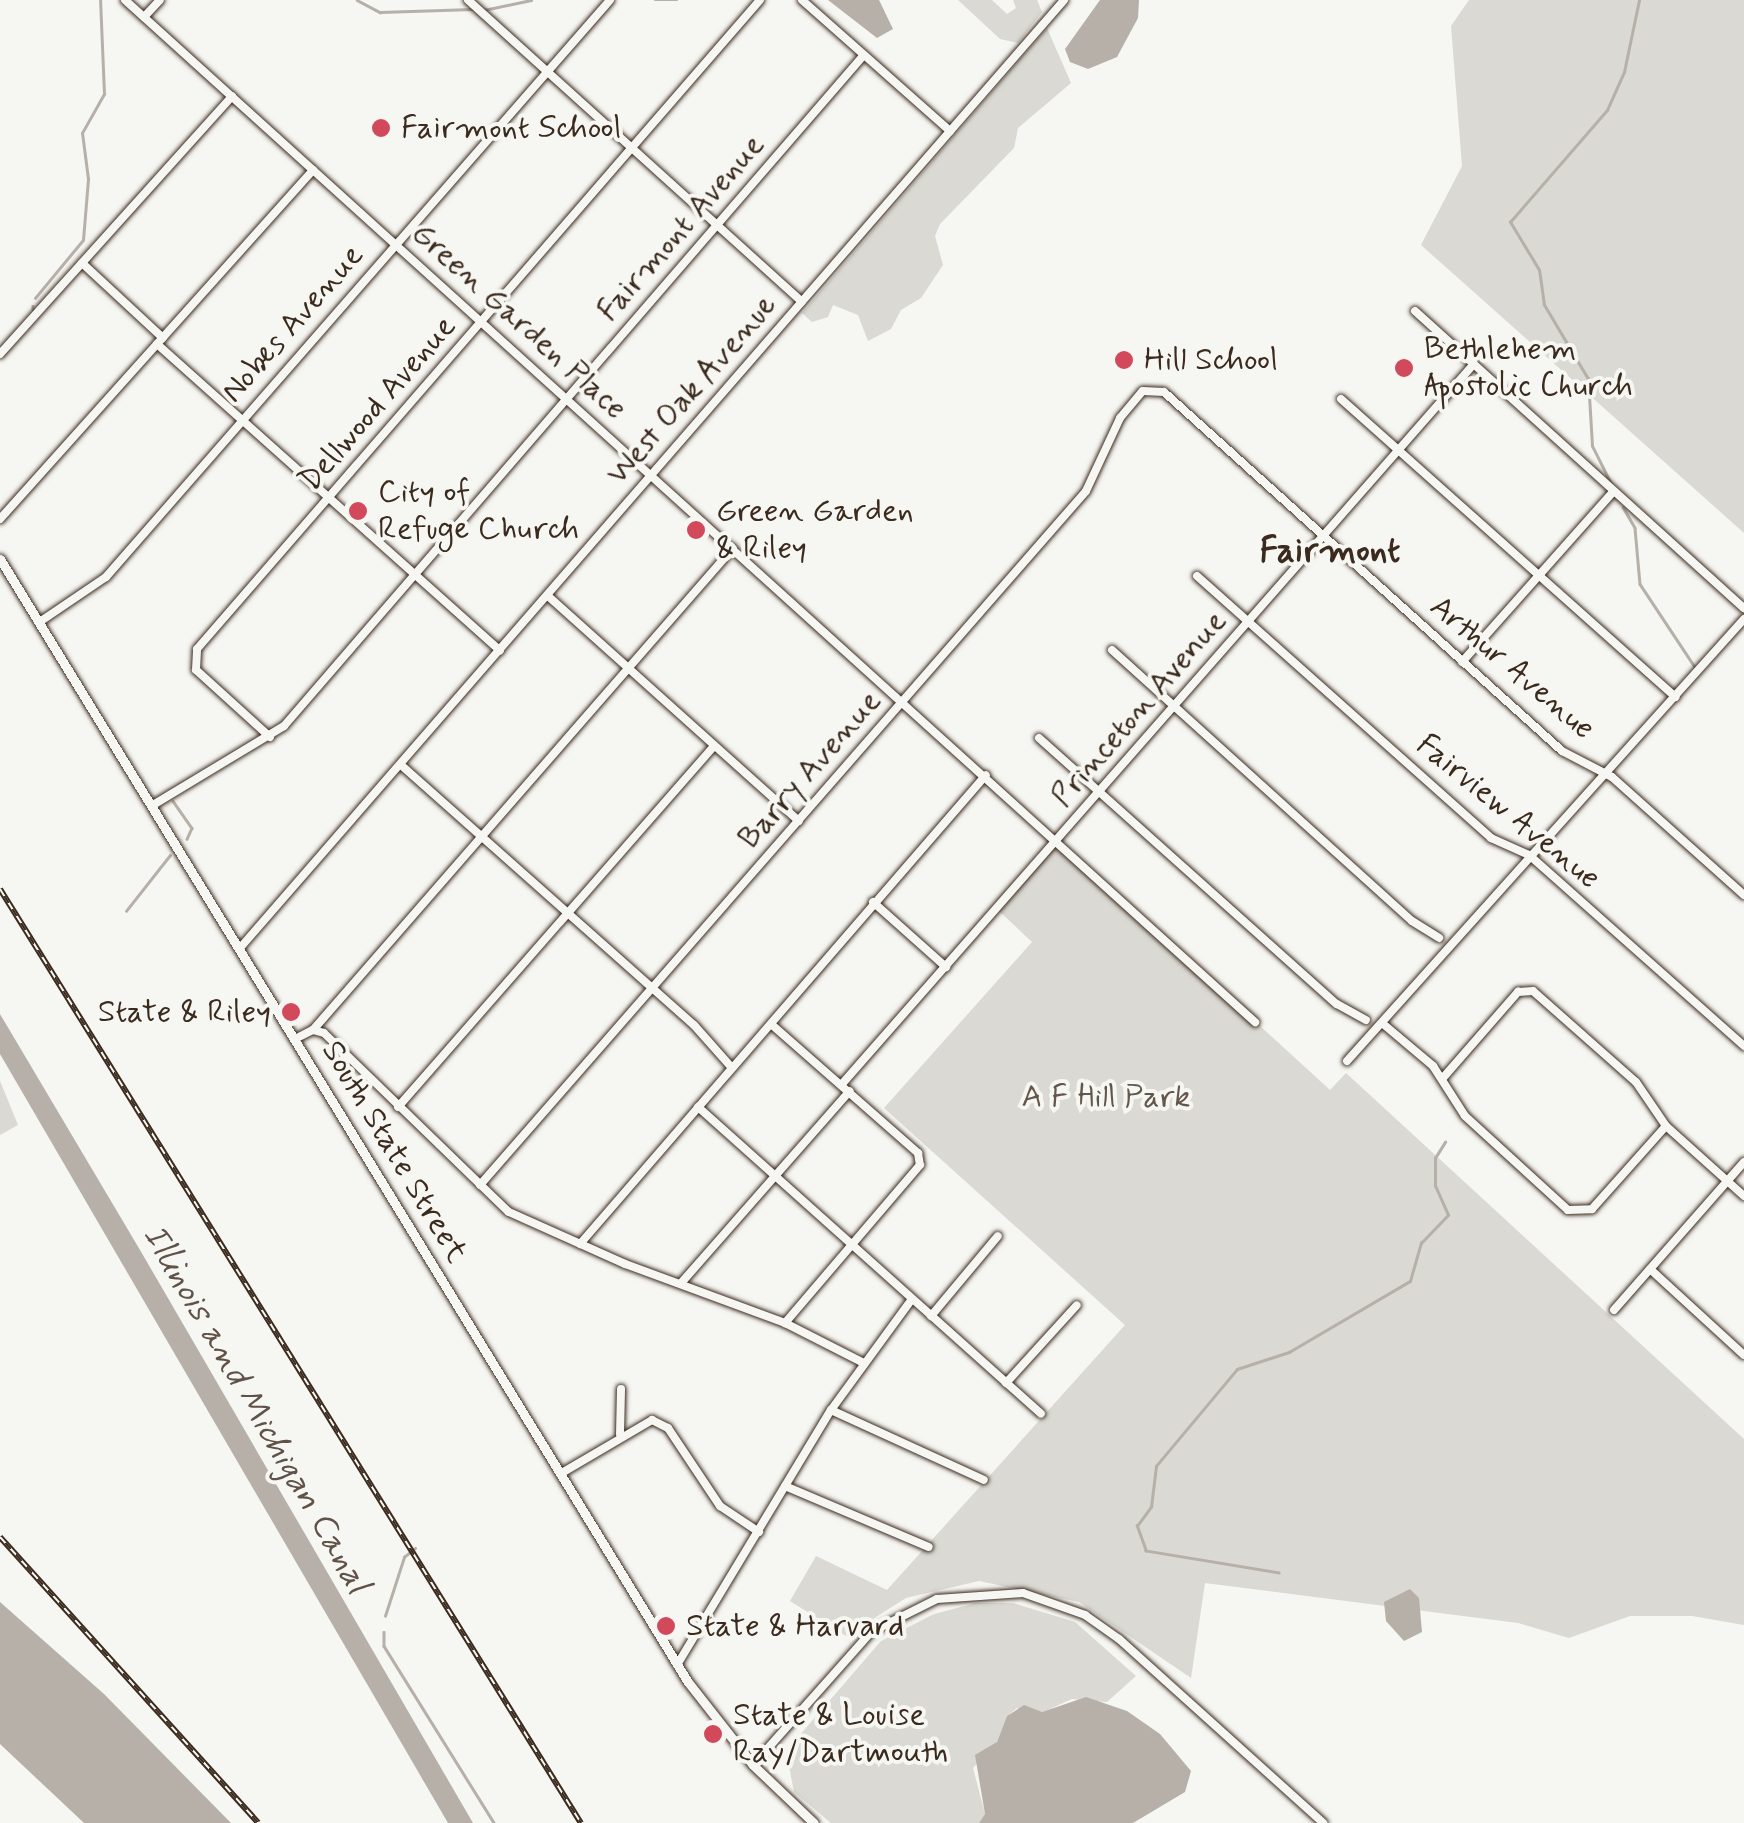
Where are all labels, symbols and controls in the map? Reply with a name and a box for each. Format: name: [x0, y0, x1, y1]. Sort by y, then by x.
place label: Fairmont School: [401, 109, 621, 147]
marker: Fairmont School: [370, 117, 392, 139]
street label: Fairmont Avenue: [589, 126, 773, 330]
street label: Green Garden Place: [405, 216, 633, 426]
street label: Nobes Avenue: [217, 240, 369, 408]
street label: West Oak Avenue: [600, 288, 784, 492]
street label: Dellwood Avenue: [291, 308, 465, 500]
place label: Bethlehem Apostolic Church: [1424, 331, 1641, 406]
place label: Hill School: [1144, 341, 1278, 379]
marker: Hill School: [1113, 349, 1135, 371]
marker: Bethlehem Apostolic Church: [1393, 357, 1415, 379]
place label: City of Refuge Church: [378, 474, 579, 549]
place label: Green Garden & Riley: [716, 493, 908, 568]
marker: City of Refuge Church: [347, 500, 369, 522]
marker: Green Garden & Riley: [685, 519, 707, 541]
district label: Fairmont: [1260, 530, 1400, 572]
street label: Arthur Avenue: [1423, 589, 1601, 747]
street label: Princeton Avenue: [1043, 603, 1235, 815]
street label: Barry Avenue: [734, 686, 886, 854]
street label: Fairview Avenue: [1410, 728, 1606, 896]
place label: State & Riley: [98, 993, 271, 1031]
marker: State & Riley: [280, 1001, 302, 1023]
street label: South State Street: [313, 1034, 475, 1270]
park label: A F Hill Park: [1021, 1078, 1191, 1116]
water label: Illinois and Michigan Canal: [137, 1224, 375, 1594]
place label: State & Harvard: [686, 1607, 904, 1645]
marker: State & Harvard: [655, 1615, 677, 1637]
place label: State & Louise Ray/Dartmouth: [733, 1697, 948, 1772]
marker: State & Louise Ray/Dartmouth: [702, 1723, 724, 1745]

